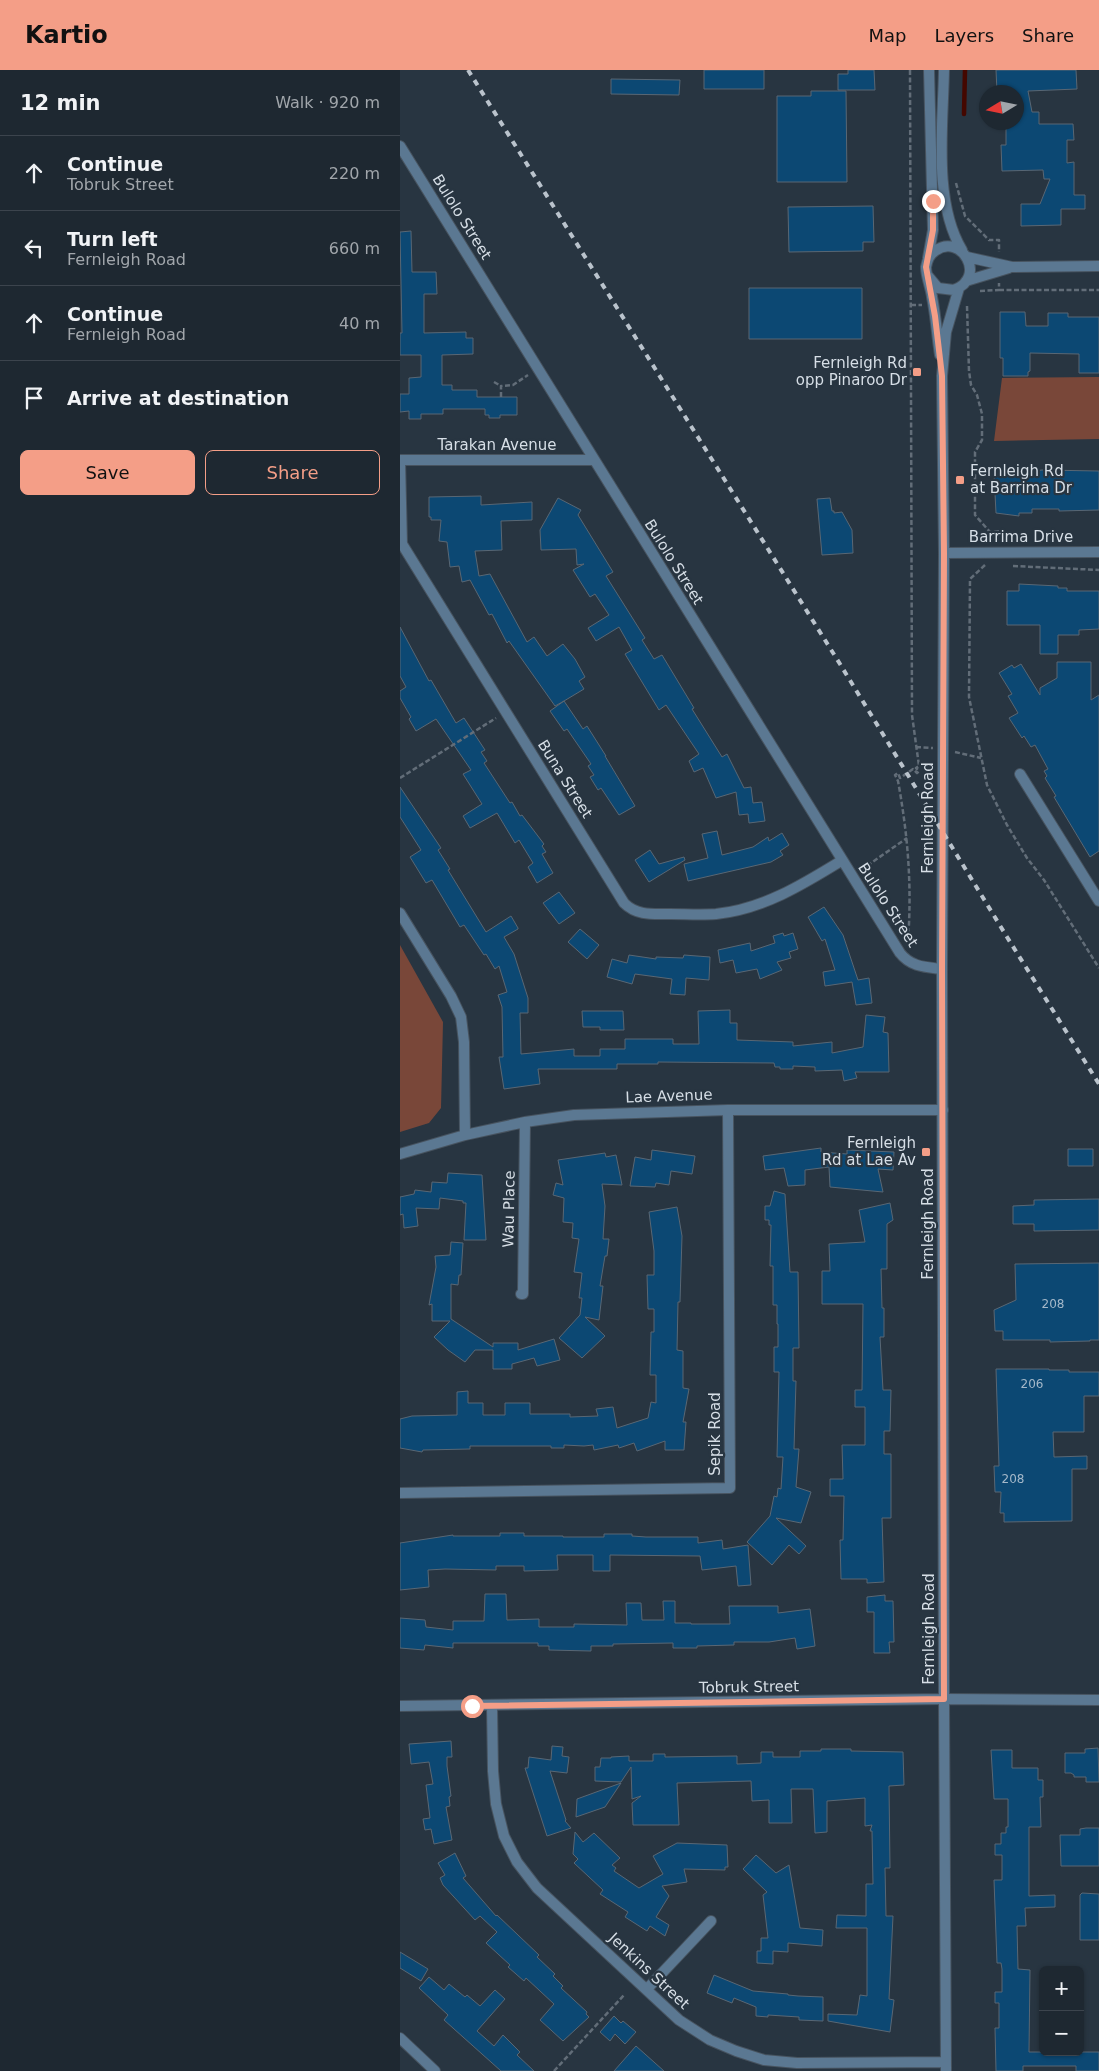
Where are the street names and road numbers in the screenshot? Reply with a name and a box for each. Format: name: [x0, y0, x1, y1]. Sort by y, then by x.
street label: Bulolo Street: [429, 171, 495, 263]
street label: Tarakan Avenue: [437, 436, 556, 454]
street label: Bulolo Street: [641, 516, 707, 608]
street label: Barrima Drive: [969, 528, 1073, 546]
street label: Buna Street: [534, 737, 596, 822]
street label: Fernleigh Road: [919, 762, 937, 874]
street label: Bulolo Street: [854, 859, 922, 951]
street label: Lae Avenue: [625, 1085, 713, 1107]
street label: Fernleigh Road: [919, 1168, 937, 1280]
street label: Wau Place: [499, 1170, 519, 1248]
street label: Sepik Road: [706, 1392, 724, 1476]
street label: Fernleigh Road: [920, 1573, 938, 1685]
street label: Tobruk Street: [698, 1677, 799, 1697]
street label: Jenkins Street: [604, 1928, 693, 2013]

